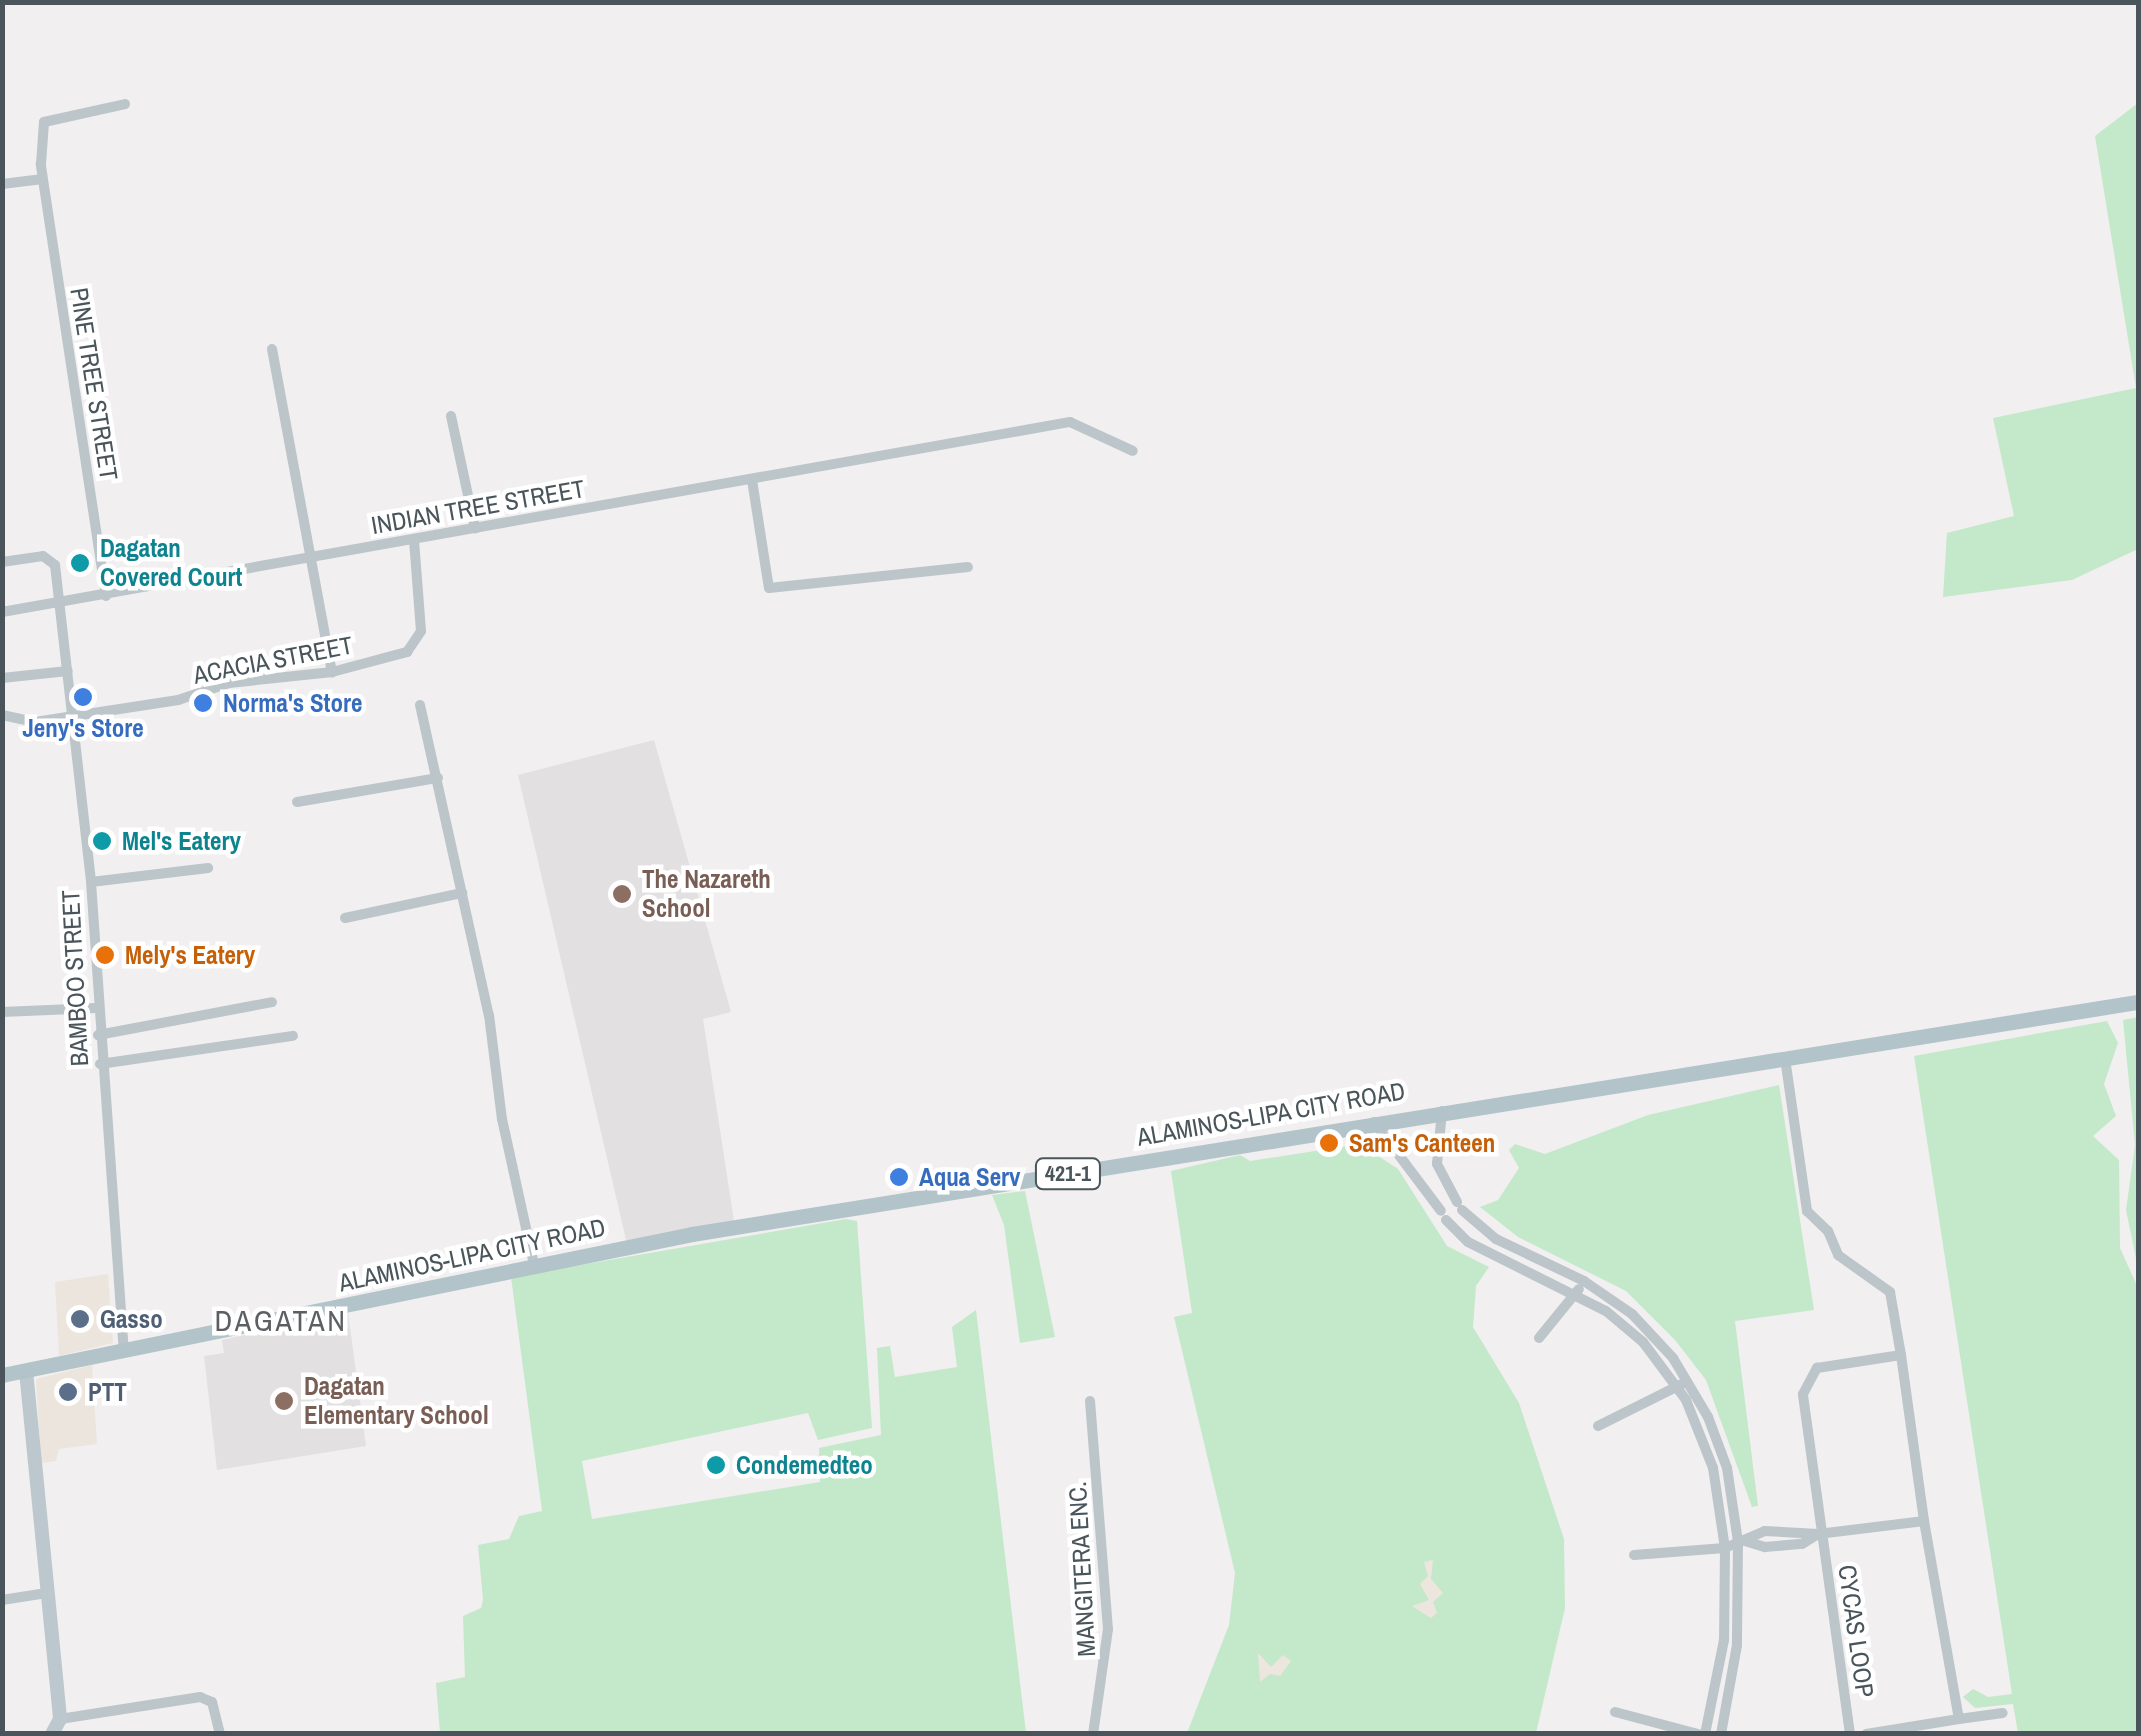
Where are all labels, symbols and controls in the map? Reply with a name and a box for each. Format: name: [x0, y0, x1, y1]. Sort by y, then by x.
street label: PINE TREE STREET: [64, 285, 124, 483]
street label: INDIAN TREE STREET: [369, 473, 587, 541]
place label: Dagatan Covered Court: [100, 534, 242, 593]
marker: Dagatan Covered Court: [69, 552, 91, 574]
street label: ACACIA STREET: [190, 630, 356, 690]
marker: Jeny's Store: [72, 686, 94, 708]
place label: Norma's Store: [223, 688, 362, 718]
marker: Norma's Store: [192, 692, 214, 714]
place label: Jeny's Store: [22, 713, 144, 743]
place label: Mel's Eatery: [122, 826, 241, 856]
marker: Mel's Eatery: [91, 830, 113, 852]
place label: The Nazareth School: [642, 865, 771, 924]
marker: The Nazareth School: [611, 883, 633, 905]
street label: BAMBOO STREET: [55, 889, 95, 1067]
place label: Mely's Eatery: [125, 940, 255, 970]
marker: Mely's Eatery: [94, 944, 116, 966]
street label: ALAMINOS-LIPA CITY ROAD: [1134, 1076, 1408, 1152]
place label: Sam's Canteen: [1349, 1128, 1495, 1158]
marker: Sam's Canteen: [1318, 1132, 1340, 1154]
road number: 421-1: [1033, 1157, 1103, 1191]
place label: Aqua Serv: [919, 1162, 1020, 1192]
marker: Aqua Serv: [888, 1166, 910, 1188]
street label: ALAMINOS-LIPA CITY ROAD: [335, 1212, 609, 1298]
district label: DAGATAN: [215, 1302, 347, 1338]
place label: Gasso: [100, 1304, 163, 1334]
marker: Gasso: [69, 1308, 91, 1330]
place label: Dagatan Elementary School: [304, 1372, 489, 1431]
place label: PTT: [88, 1377, 127, 1407]
marker: PTT: [57, 1381, 79, 1403]
marker: Dagatan Elementary School: [273, 1390, 295, 1412]
place label: Condemedteo: [736, 1450, 873, 1480]
marker: Condemedteo: [705, 1454, 727, 1476]
street label: MANGITERA ENC.: [1062, 1480, 1102, 1658]
street label: CYCAS LOOP: [1832, 1563, 1880, 1699]

